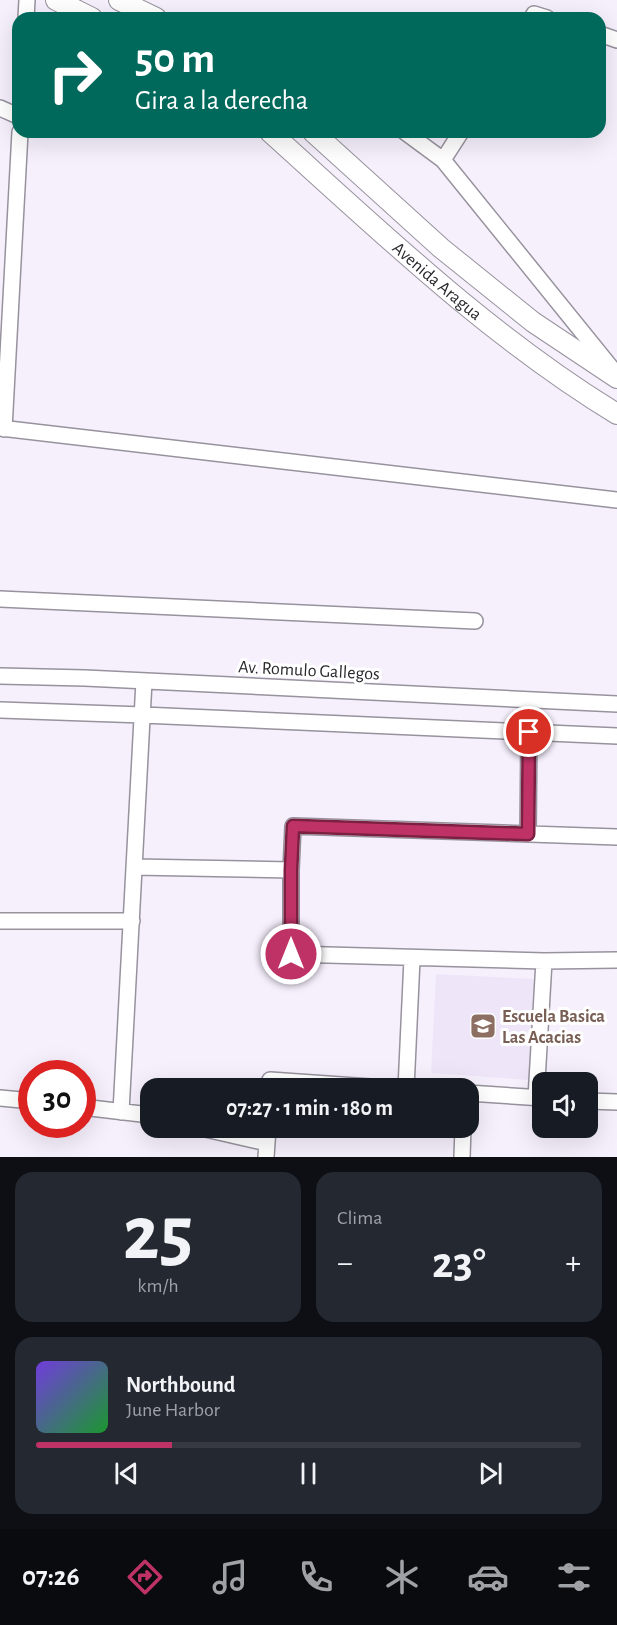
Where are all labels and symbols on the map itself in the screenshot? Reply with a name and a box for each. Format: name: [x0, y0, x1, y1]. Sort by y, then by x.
street label: Avenida Aragua: [389, 239, 485, 324]
street label: Av. Romulo Gallegos: [238, 658, 380, 684]
pin: [503, 706, 554, 757]
position arrow: [259, 922, 323, 986]
place label: Escuela Basica Las Acacias: [502, 1008, 605, 1047]
school or university icon: Escuela Basica Las Acacias: [468, 1011, 498, 1041]
speed limit sign: 30: [18, 1060, 96, 1138]

